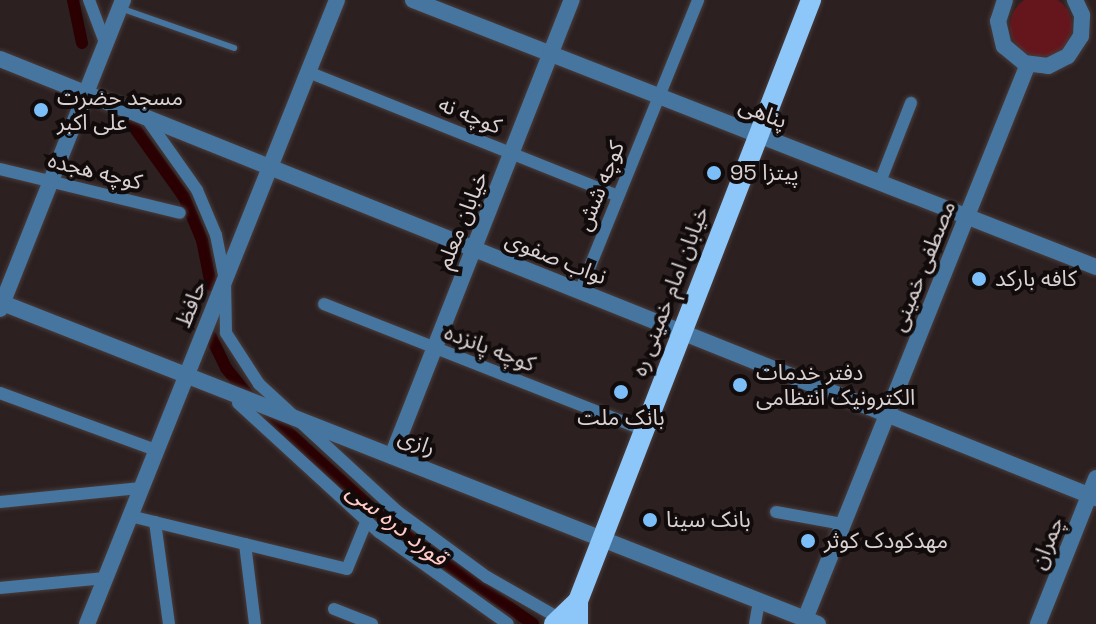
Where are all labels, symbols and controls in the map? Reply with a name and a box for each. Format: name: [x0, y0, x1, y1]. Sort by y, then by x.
place label: مسجد حضرت علی اکبر: [57, 84, 183, 136]
street label: کوچه نه: [435, 91, 505, 139]
street label: پناهی: [735, 92, 791, 134]
marker: مسجد حضرت علی اکبر: [32, 101, 50, 119]
street label: کوچه شش: [570, 138, 630, 234]
street label: کوچه هجده: [45, 147, 145, 195]
place label: پیتزا 95: [730, 160, 799, 186]
marker: پیتزا 95: [705, 164, 723, 182]
street label: خیابان معلم: [431, 167, 493, 273]
street label: مصطفی خمینی: [885, 197, 961, 335]
street label: خیابان امام خمینی ره: [626, 202, 714, 380]
street label: نواب صفوی: [501, 226, 611, 290]
place label: کافه بارکد: [995, 266, 1077, 292]
marker: کافه بارکد: [970, 270, 988, 288]
street label: حافظ: [170, 277, 212, 331]
street label: کوچه پانزده: [441, 319, 539, 377]
place label: دفتر خدمات الکترونیک انتظامی: [756, 359, 915, 410]
marker: دفتر خدمات الکترونیک انتظامی: [731, 376, 749, 394]
marker: بانک ملت: [612, 383, 630, 401]
place label: بانک ملت: [577, 405, 665, 431]
street label: رازی: [395, 423, 439, 461]
water label: قورد دره سی: [341, 476, 453, 572]
place label: بانک سینا: [666, 507, 751, 533]
marker: بانک سینا: [641, 511, 659, 529]
street label: چمران: [1025, 513, 1069, 573]
place label: مهدکودک کوثر: [824, 528, 948, 554]
marker: مهدکودک کوثر: [799, 532, 817, 550]

